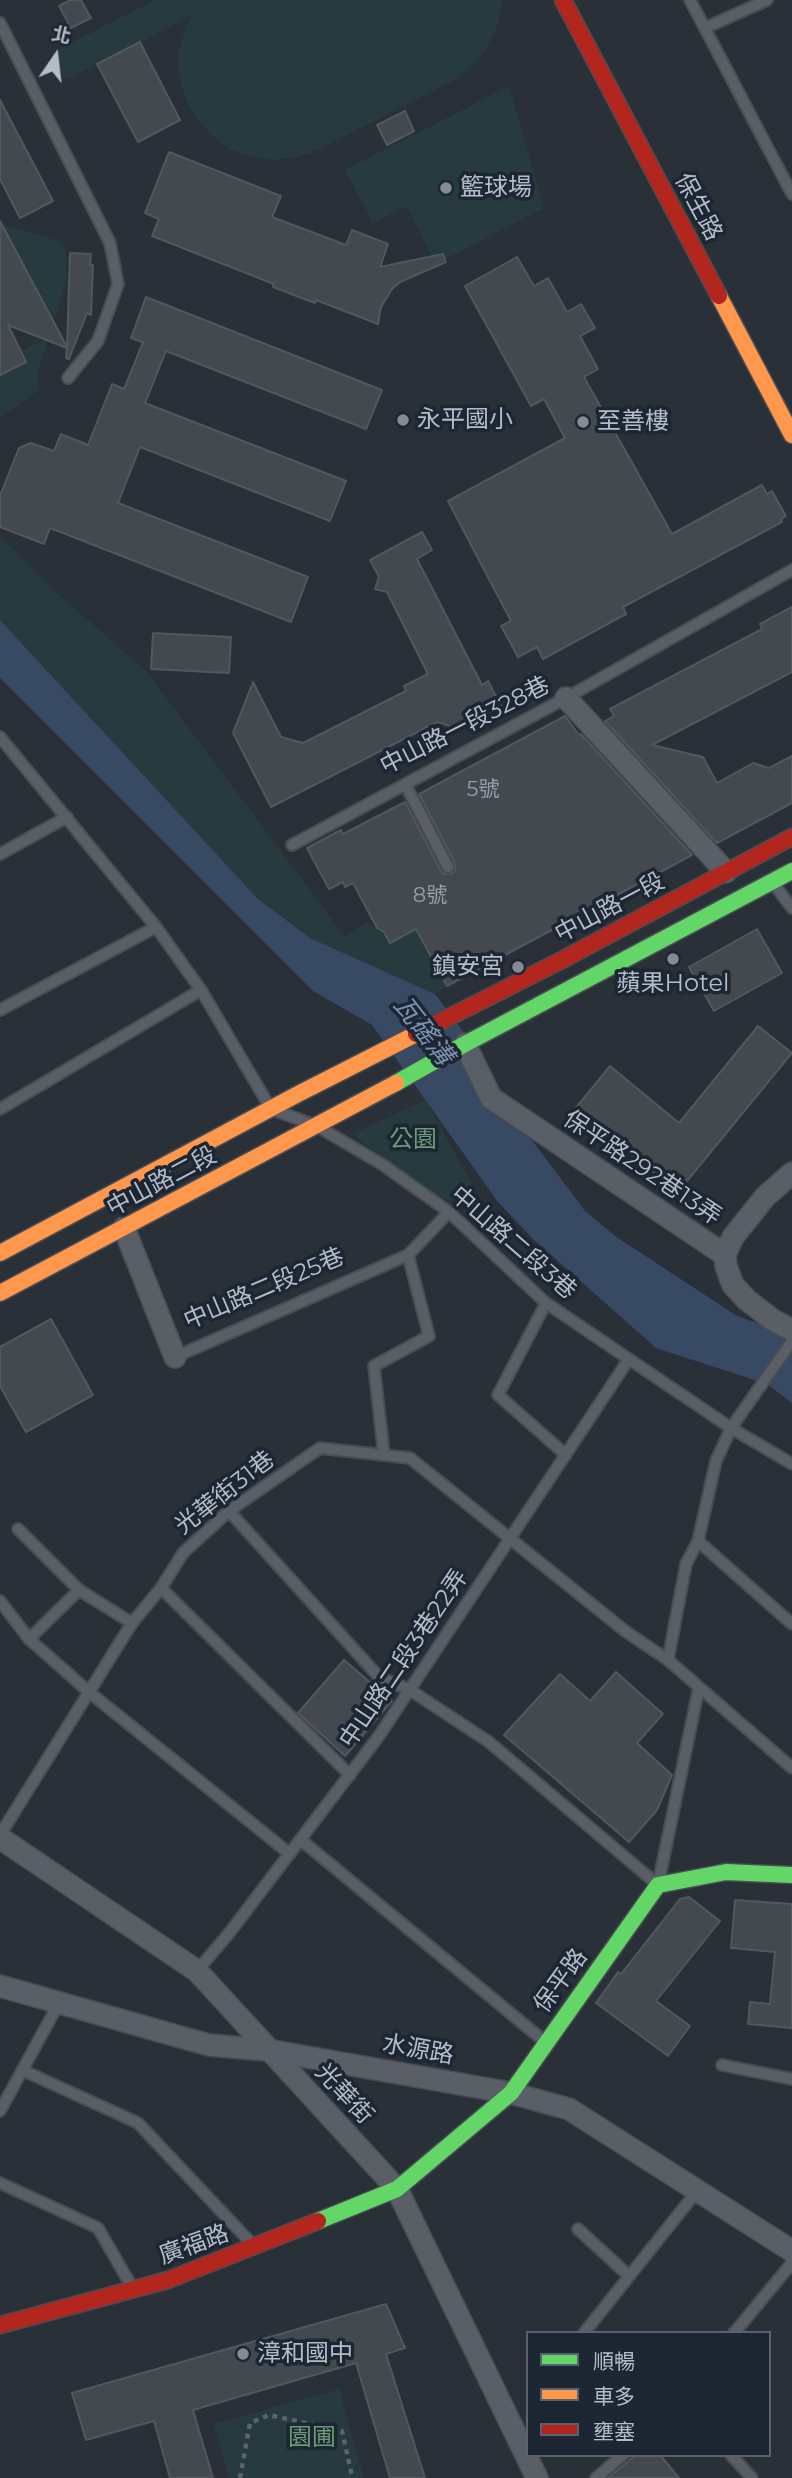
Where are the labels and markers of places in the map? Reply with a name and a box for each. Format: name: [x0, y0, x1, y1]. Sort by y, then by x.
place label: 籃球場: [460, 174, 532, 202]
marker: 籃球場: [438, 180, 454, 196]
place label: 永平國小: [417, 406, 513, 434]
place label: 至善樓: [597, 408, 669, 436]
marker: 永平國小: [395, 412, 411, 428]
marker: 至善樓: [575, 414, 591, 430]
marker: 蘋果Hotel: [665, 951, 681, 967]
place label: 鎮安宮: [432, 953, 504, 981]
marker: 鎮安宮: [510, 959, 526, 975]
place label: 蘋果Hotel: [617, 970, 729, 998]
place label: 漳和國中: [257, 2340, 353, 2368]
marker: 漳和國中: [235, 2346, 251, 2362]

